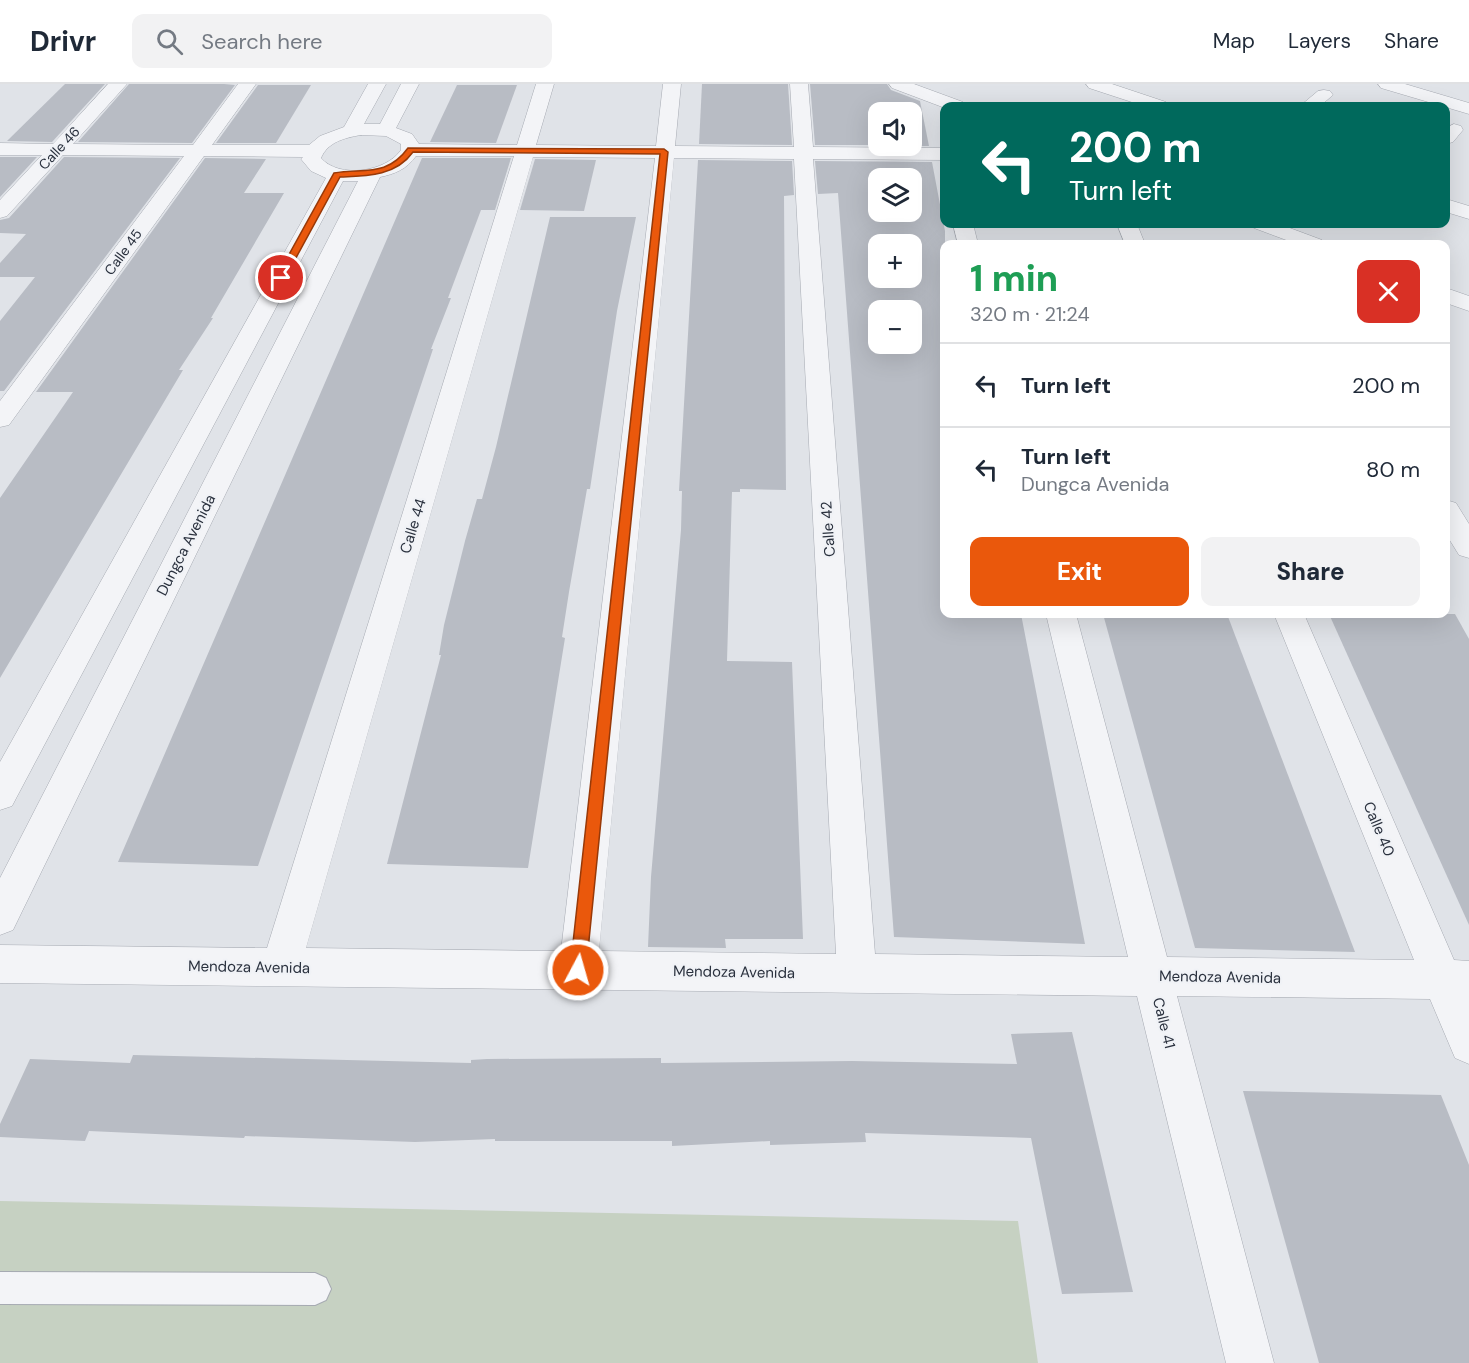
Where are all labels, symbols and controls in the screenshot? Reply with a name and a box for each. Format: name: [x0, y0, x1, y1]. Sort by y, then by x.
search box: [132, 14, 552, 68]
text: Drivr: [30, 23, 96, 60]
icon: search: [153, 25, 186, 58]
text: Search here: [201, 27, 323, 56]
text: Map: [1213, 27, 1255, 55]
text: Layers: [1288, 27, 1351, 55]
text: Share: [1384, 27, 1439, 55]
map controls: [868, 102, 922, 354]
button: sound: [868, 102, 922, 156]
text: 200 m: [1069, 120, 1202, 175]
street label: Calle 46: [34, 123, 84, 173]
icon: left: [970, 126, 1048, 204]
button: layers: [868, 168, 922, 222]
text: Turn left: [1069, 173, 1172, 208]
street label: Calle 45: [100, 225, 146, 279]
button: +: [868, 234, 922, 288]
pin: [255, 252, 306, 303]
text: 1 min: [970, 255, 1058, 302]
button: close: [1357, 260, 1420, 323]
icon: arrive: [264, 261, 297, 294]
button: −: [868, 300, 922, 354]
text: 320 m · 21:24: [970, 301, 1090, 327]
icon: left: [970, 369, 1003, 402]
text: Turn left: [1021, 371, 1111, 400]
text: 200 m: [1352, 371, 1420, 400]
text: Turn left: [1021, 442, 1111, 471]
icon: left: [970, 453, 1003, 486]
text: 80 m: [1366, 455, 1420, 484]
text: Dungca Avenida: [1021, 471, 1169, 497]
street label: Dungca Avenida: [152, 491, 220, 599]
street label: Calle 44: [395, 496, 431, 556]
street label: Calle 42: [816, 500, 840, 558]
button: Exit: [970, 537, 1189, 606]
button: Share: [1201, 537, 1420, 606]
street label: Calle 40: [1359, 799, 1399, 859]
position arrow: [546, 938, 610, 1002]
street label: Mendoza Avenida: [188, 956, 310, 978]
street label: Mendoza Avenida: [673, 961, 795, 983]
street label: Mendoza Avenida: [1159, 966, 1281, 988]
street label: Calle 41: [1148, 995, 1180, 1051]

